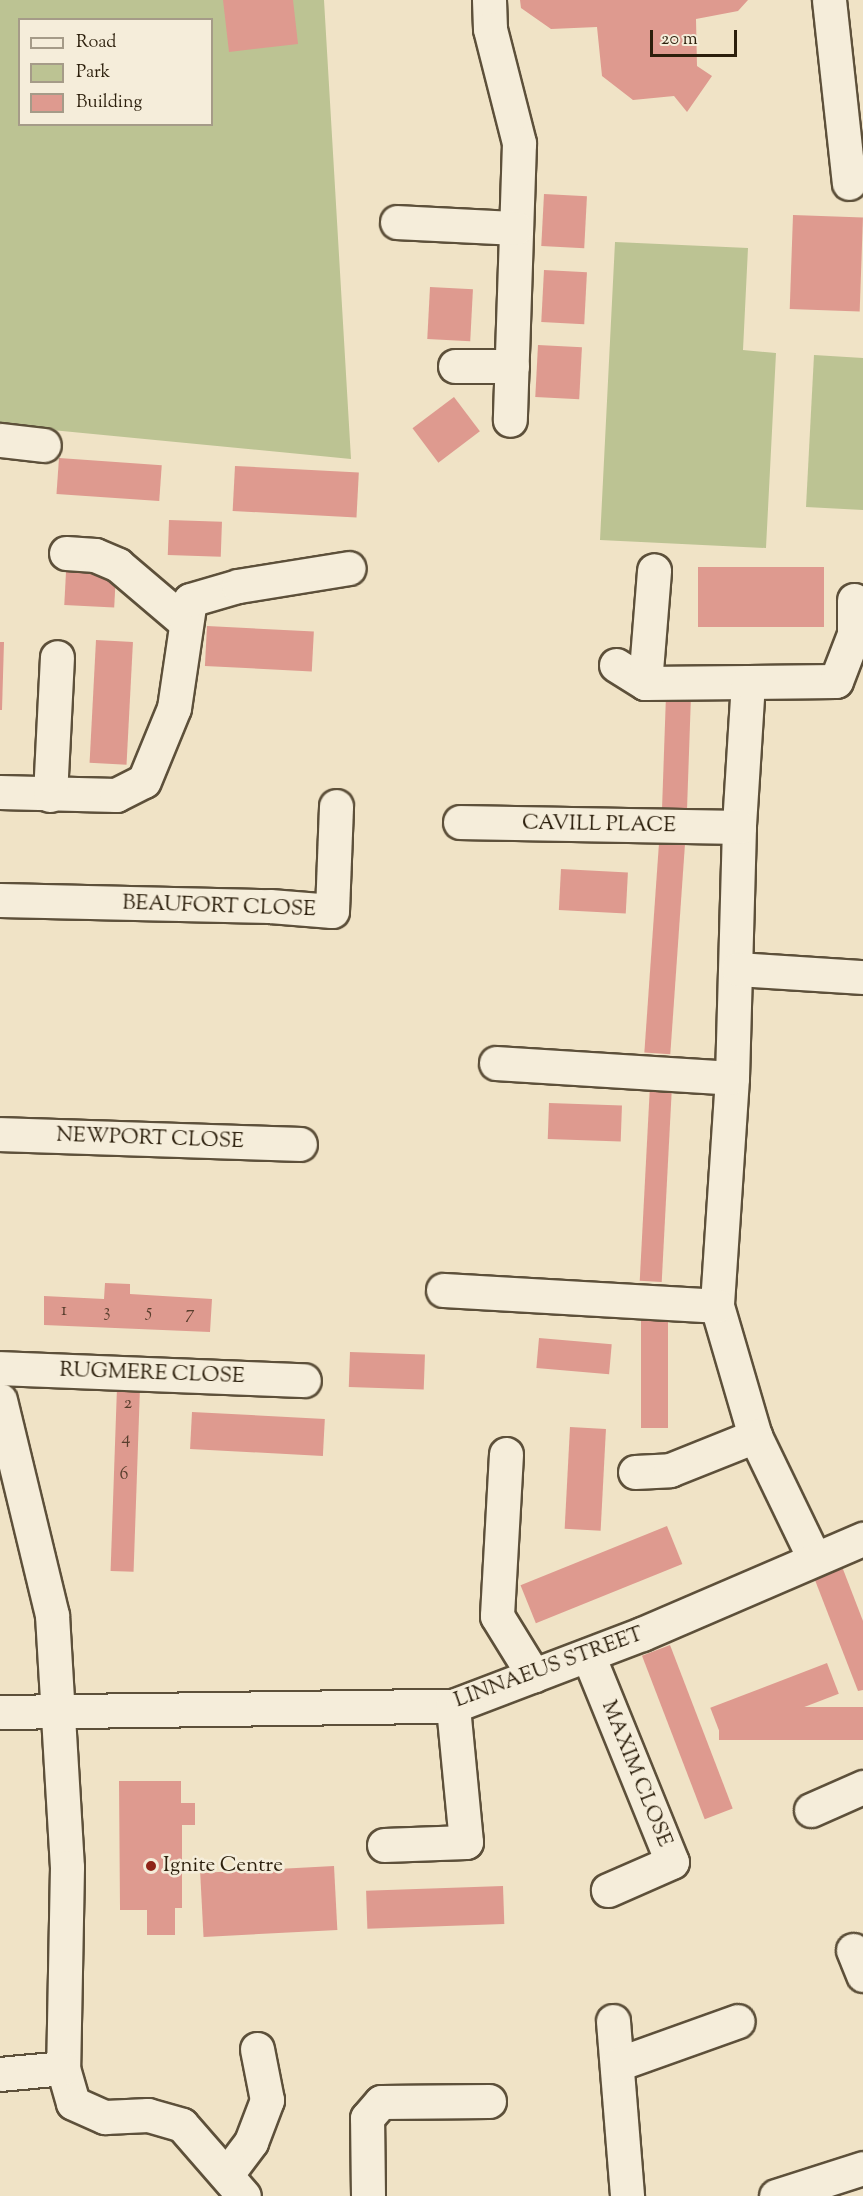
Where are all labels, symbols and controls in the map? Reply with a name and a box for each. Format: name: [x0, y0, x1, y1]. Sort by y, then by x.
legend: [18, 18, 213, 126]
scale bar: [653, 18, 740, 56]
text: 20 m: [661, 27, 698, 53]
text: Road: [76, 30, 116, 56]
text: Park: [76, 60, 110, 86]
text: Building: [76, 90, 142, 116]
street label: CAVILL PLACE: [522, 811, 676, 839]
street label: BEAUFORT CLOSE: [122, 891, 316, 923]
street label: NEWPORT CLOSE: [56, 1123, 244, 1155]
house number: 1: [61, 1300, 67, 1322]
house number: 3: [103, 1301, 111, 1323]
house number: 5: [146, 1301, 152, 1323]
house number: 7: [185, 1303, 195, 1325]
street label: RUGMERE CLOSE: [59, 1358, 245, 1390]
house number: 2: [124, 1393, 132, 1415]
house number: 4: [121, 1428, 131, 1450]
house number: 6: [120, 1464, 128, 1486]
street label: LINNAEUS STREET: [451, 1622, 647, 1714]
street label: MAXIM CLOSE: [595, 1697, 677, 1851]
place label: Ignite Centre: [163, 1853, 283, 1879]
marker: Ignite Centre: [144, 1859, 158, 1873]

